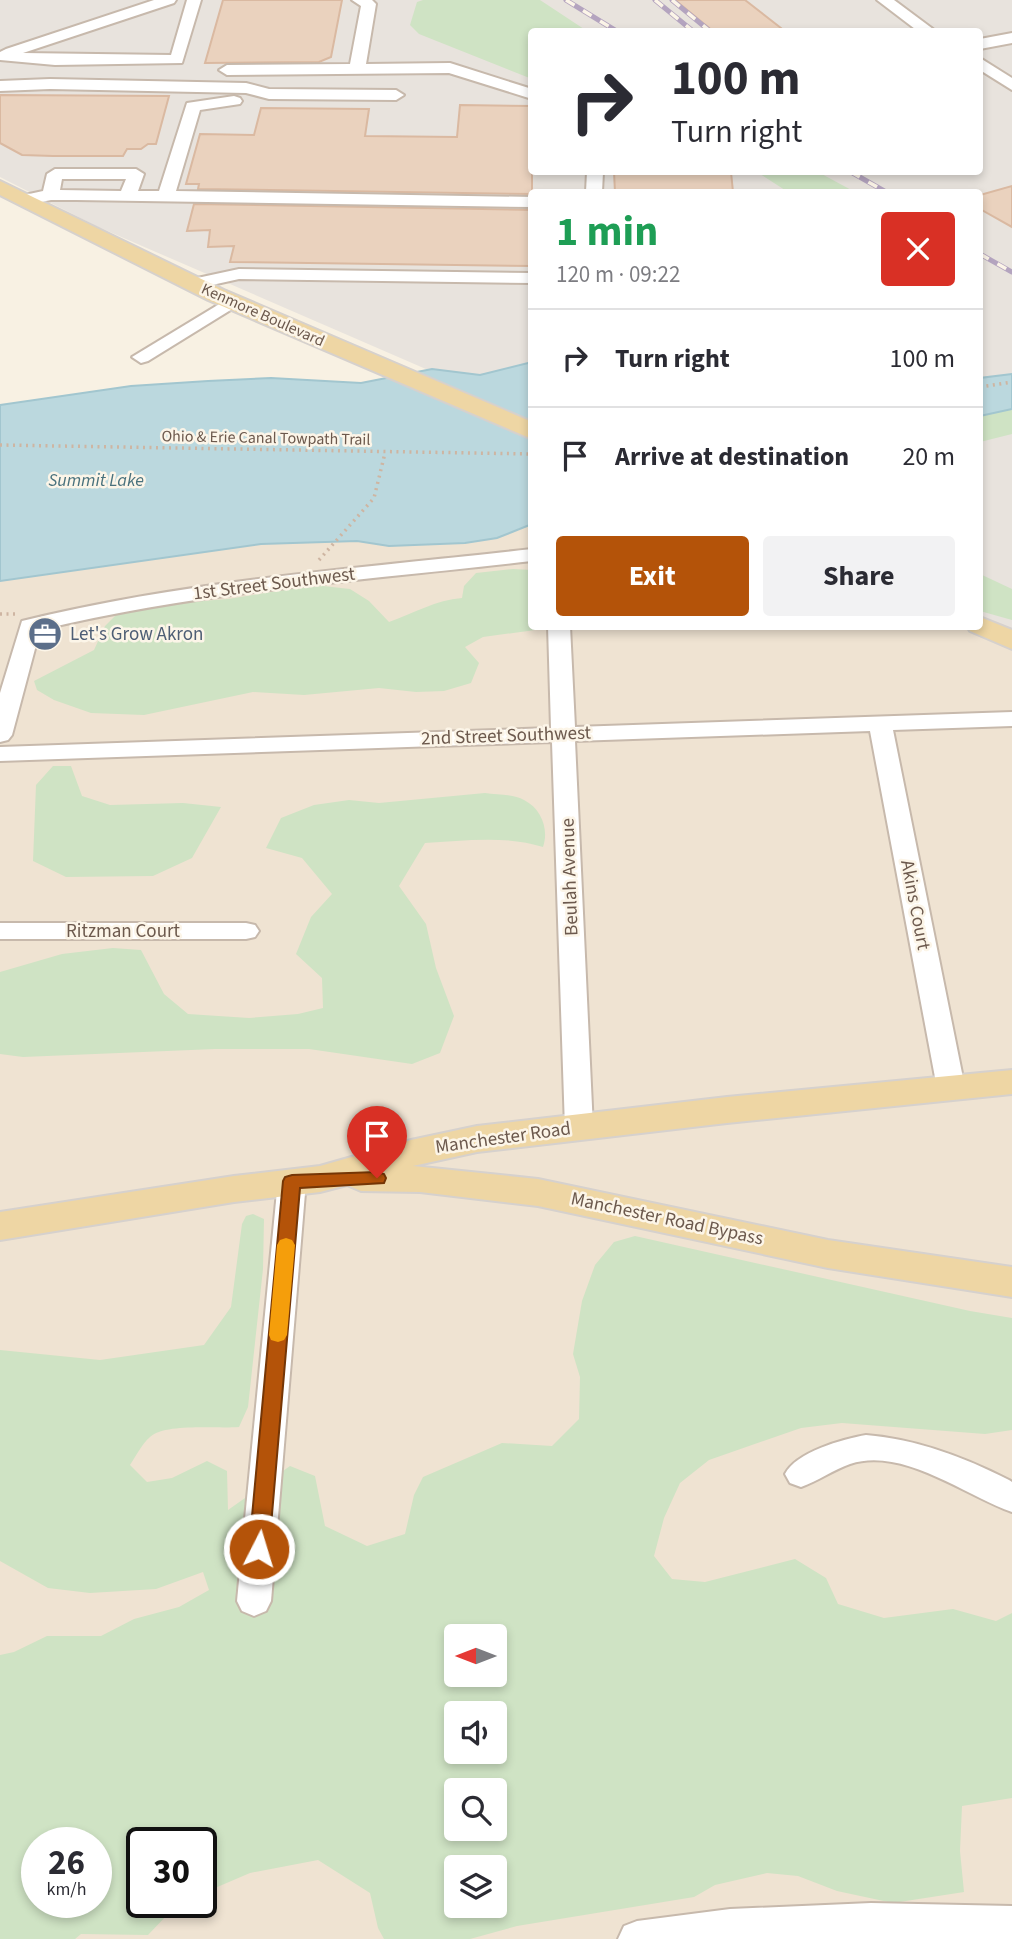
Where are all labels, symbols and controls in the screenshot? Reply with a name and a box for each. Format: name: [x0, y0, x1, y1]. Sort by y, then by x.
text: 100 m: [671, 44, 800, 114]
icon: right: [556, 56, 647, 147]
text: Turn right: [671, 109, 802, 155]
text: 1 min: [556, 202, 658, 262]
button: close: [881, 212, 955, 286]
text: 120 m · 09:22: [556, 258, 680, 291]
street label: Kenmore Boulevard: [198, 278, 328, 352]
icon: right: [556, 339, 594, 377]
text: Turn right: [615, 340, 730, 377]
text: 100 m: [889, 340, 955, 377]
street label: Ohio & Erie Canal Towpath Trail: [161, 425, 371, 451]
icon: arrive: [556, 437, 594, 475]
text: Arrive at destination: [615, 438, 849, 475]
text: 20 m: [902, 438, 955, 475]
water label: Summit Lake: [48, 468, 144, 493]
button: Exit: [556, 536, 749, 616]
button: Share: [763, 536, 955, 616]
street label: 1st Street Southwest: [191, 561, 357, 607]
office icon: Let's Grow Akron: [26, 615, 64, 653]
place label: Let's Grow Akron: [70, 621, 203, 648]
street label: 2nd Street Southwest: [421, 720, 592, 752]
street label: Beulah Avenue: [554, 818, 586, 936]
street label: Akins Court: [893, 858, 937, 953]
street label: Ritzman Court: [66, 918, 181, 945]
pin: [347, 1106, 407, 1178]
street label: Manchester Road: [434, 1115, 572, 1161]
icon: arrive: [358, 1117, 396, 1155]
street label: Manchester Road Bypass: [568, 1185, 766, 1253]
position arrow: [222, 1512, 296, 1586]
north arrow: [444, 1624, 508, 1687]
map controls: [444, 1624, 507, 1918]
button: sound: [444, 1701, 507, 1764]
button: search: [444, 1778, 507, 1841]
speed limit sign: 30: [126, 1827, 217, 1918]
text: 26: [48, 1838, 85, 1888]
button: layers: [444, 1855, 507, 1918]
text: km/h: [47, 1877, 86, 1902]

